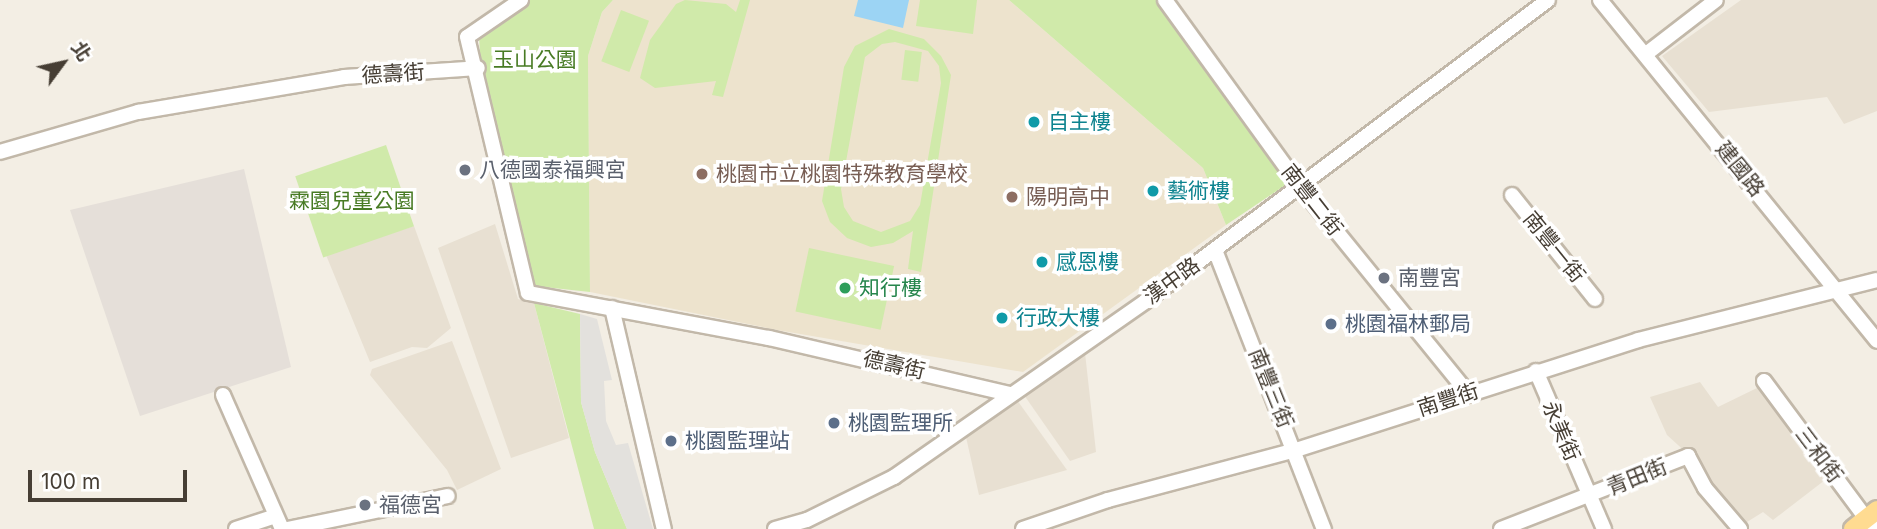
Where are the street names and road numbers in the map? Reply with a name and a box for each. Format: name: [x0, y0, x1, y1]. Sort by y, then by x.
street label: 德壽街: [361, 59, 425, 89]
street label: 建國路: [1710, 137, 1770, 201]
street label: 南豐二街: [1276, 159, 1348, 241]
street label: 南豐一街: [1518, 206, 1590, 288]
street label: 漢中路: [1139, 252, 1205, 310]
street label: 南豐三街: [1244, 344, 1298, 432]
street label: 德壽街: [860, 346, 928, 384]
street label: 南豐街: [1414, 378, 1482, 422]
street label: 永美街: [1537, 397, 1585, 465]
street label: 三和街: [1790, 422, 1848, 488]
street label: 青田街: [1603, 454, 1671, 500]

